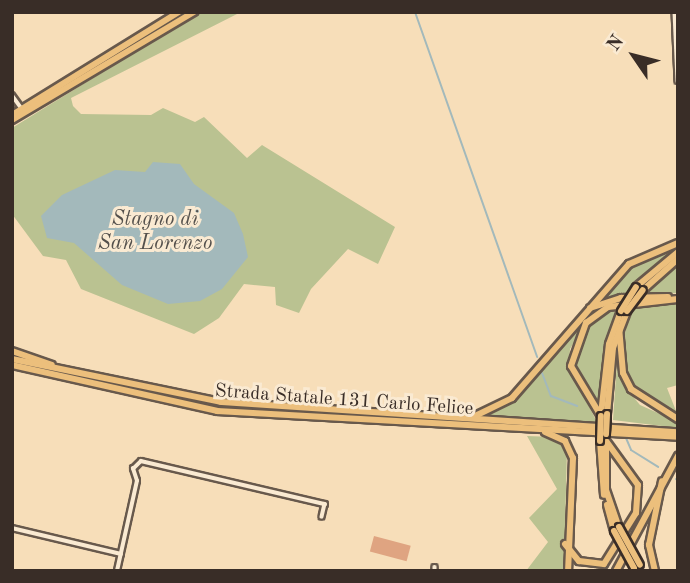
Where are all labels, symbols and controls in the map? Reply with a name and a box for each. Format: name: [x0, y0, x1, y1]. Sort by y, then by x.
north arrow: [599, 21, 669, 91]
text: N: [604, 32, 628, 55]
water label: Stagno di San Lorenzo: [98, 207, 212, 257]
street label: Strada Statale 131 Carlo Felice: [214, 381, 474, 421]

